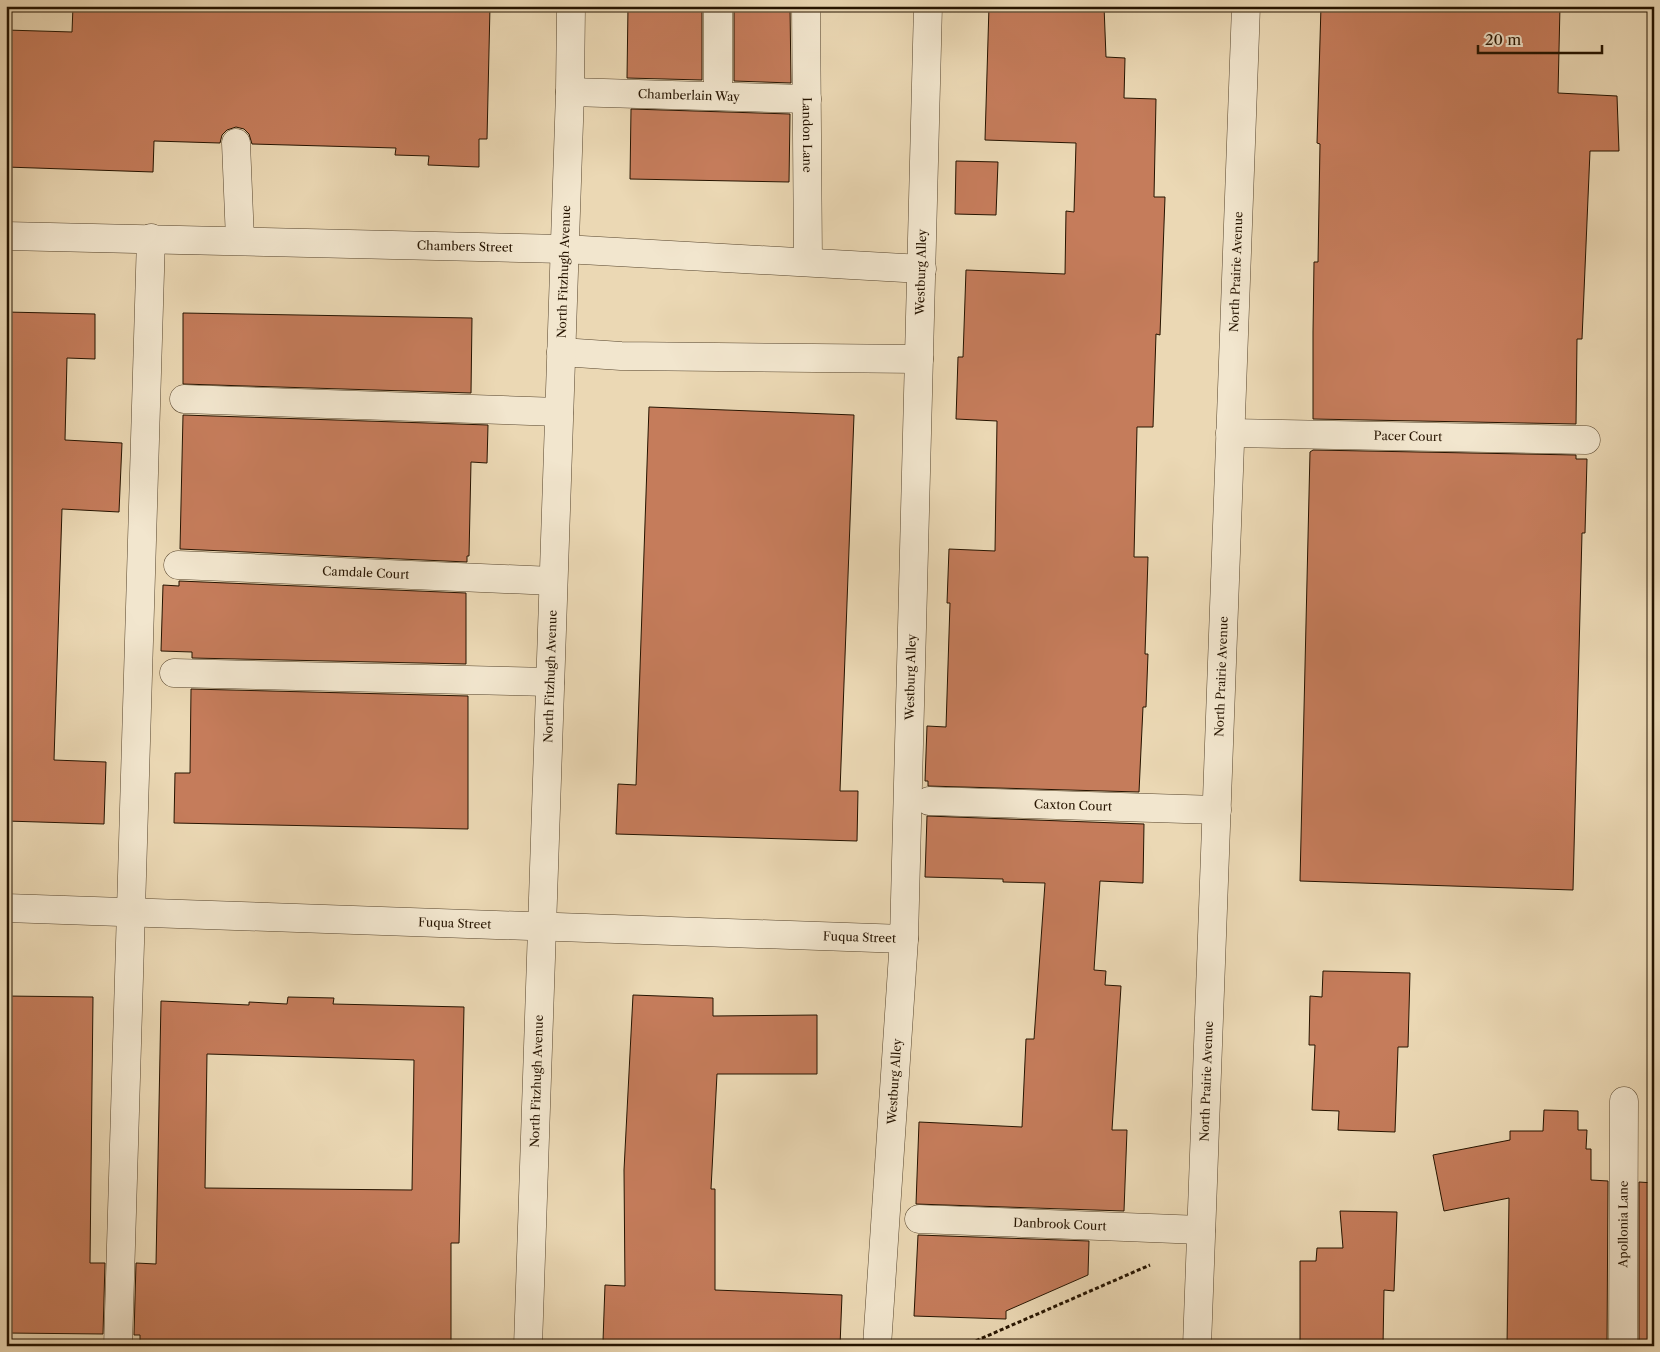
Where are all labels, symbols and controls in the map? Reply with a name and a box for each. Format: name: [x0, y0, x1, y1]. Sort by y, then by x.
scale bar: [1478, 22, 1601, 54]
text: 20 m: [1485, 30, 1521, 49]
street label: Chamberlain Way: [638, 86, 740, 104]
street label: Landon Lane: [800, 97, 815, 173]
street label: North Fitzhugh Avenue: [554, 205, 573, 338]
street label: North Prairie Avenue: [1226, 211, 1245, 332]
street label: Westburg Alley: [912, 229, 929, 316]
street label: Chambers Street: [417, 238, 514, 255]
street label: Pacer Court: [1374, 428, 1443, 444]
street label: Camdale Court: [322, 563, 411, 582]
street label: North Fitzhugh Avenue: [540, 609, 560, 743]
street label: North Prairie Avenue: [1211, 616, 1231, 737]
street label: Westburg Alley: [902, 633, 919, 721]
street label: Caxton Court: [1034, 796, 1113, 814]
street label: Fuqua Street: [418, 914, 492, 932]
street label: Fuqua Street: [823, 928, 897, 946]
street label: North Fitzhugh Avenue: [527, 1014, 546, 1148]
street label: North Prairie Avenue: [1196, 1020, 1216, 1142]
street label: Westburg Alley: [884, 1038, 904, 1126]
street label: Apollonia Lane: [1615, 1180, 1631, 1269]
street label: Danbrook Court: [1013, 1215, 1108, 1233]

